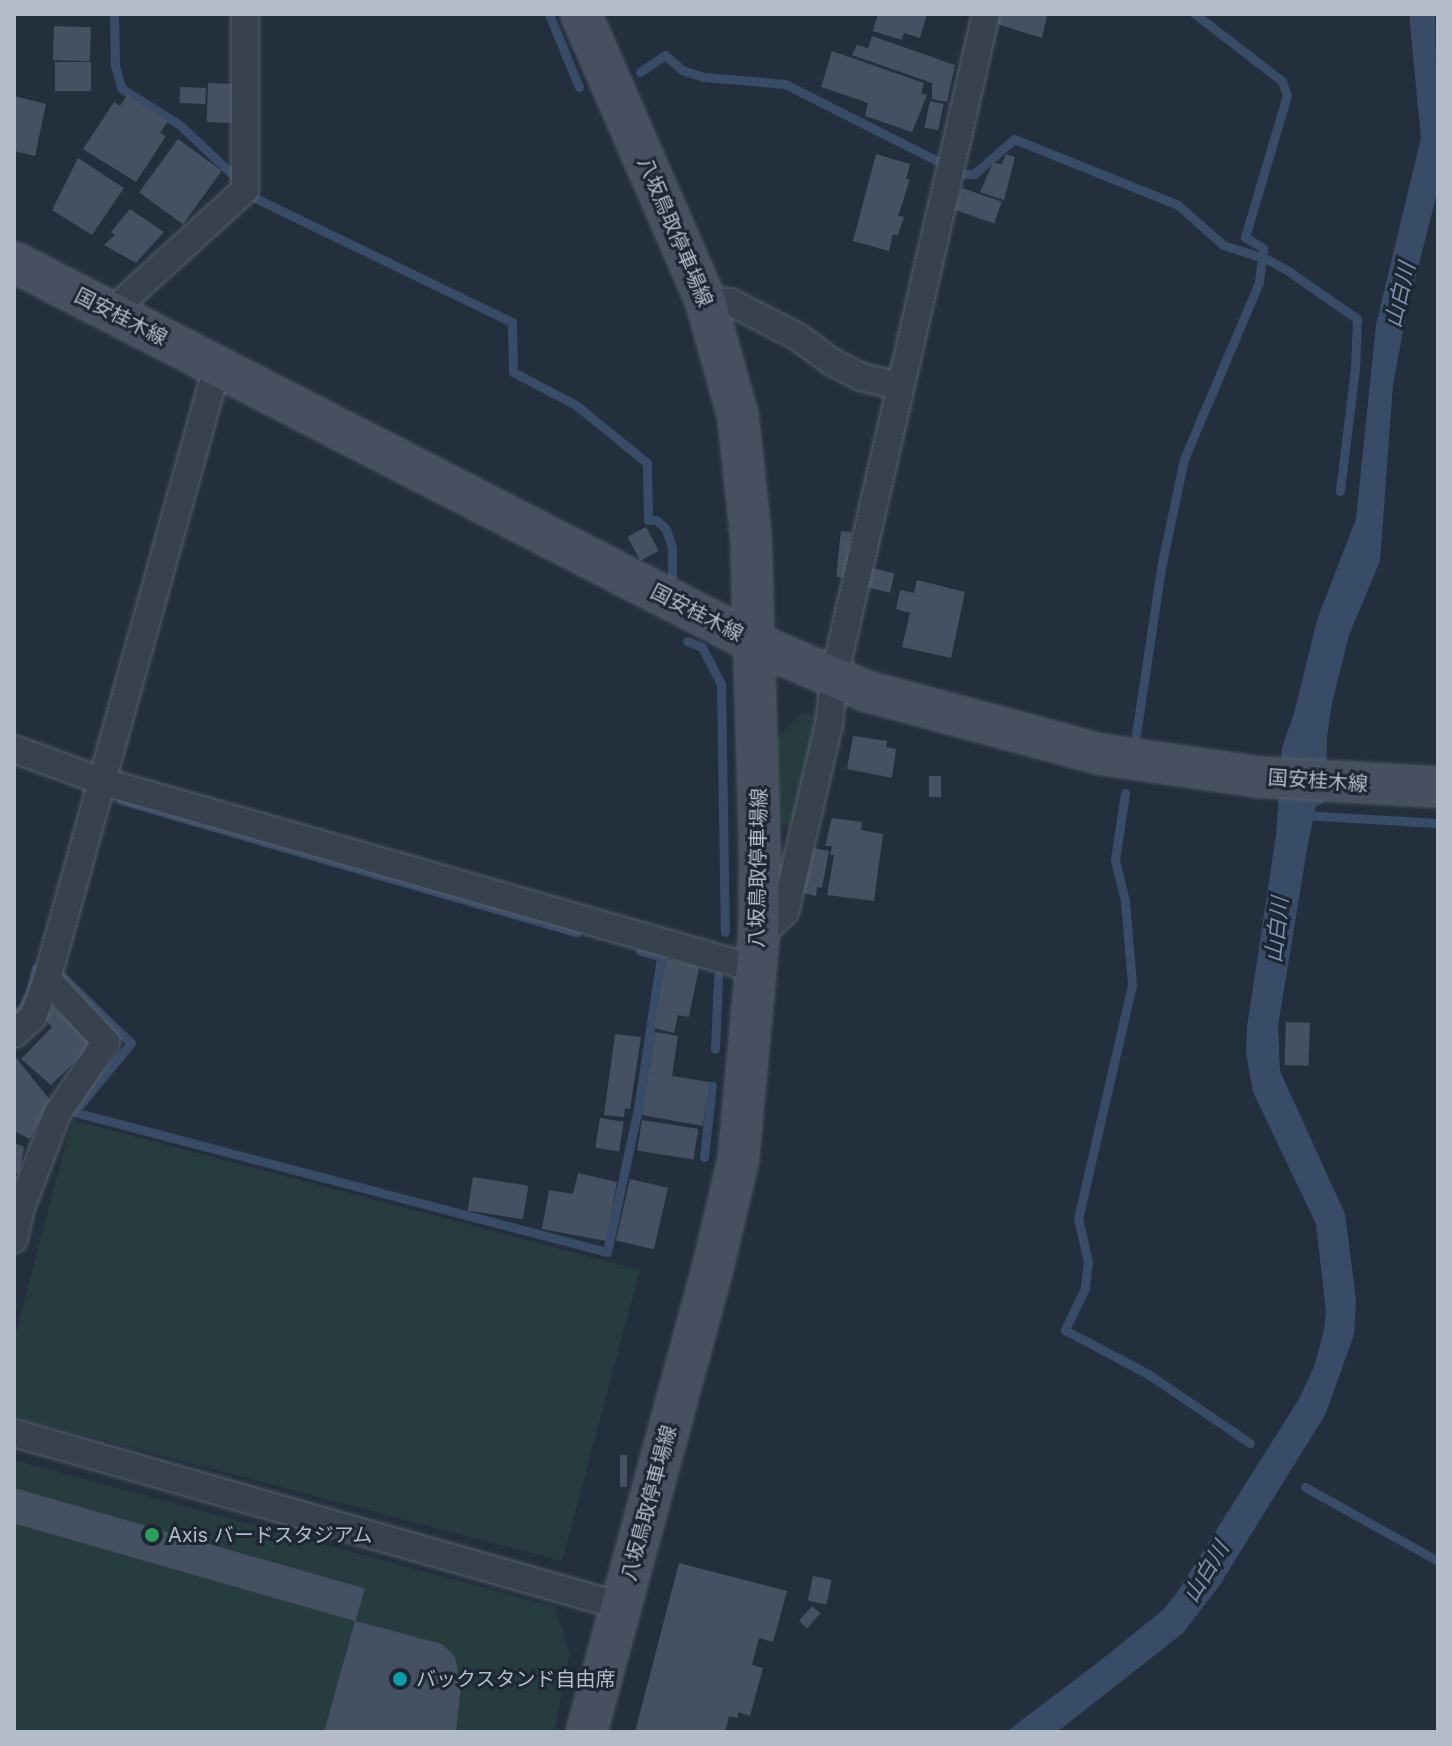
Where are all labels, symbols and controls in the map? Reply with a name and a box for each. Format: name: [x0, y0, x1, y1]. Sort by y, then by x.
street label: 八坂鳥取停車場線: [633, 154, 717, 310]
water label: 山白川: [1380, 260, 1420, 330]
street label: 国安桂木線: [71, 284, 171, 350]
street label: 国安桂木線: [647, 580, 747, 646]
street label: 国安桂木線: [1267, 766, 1369, 796]
street label: 八坂鳥取停車場線: [745, 788, 771, 948]
water label: 山白川: [1260, 896, 1294, 964]
street label: 八坂鳥取停車場線: [617, 1423, 681, 1583]
place label: Axis バードスタジアム: [168, 1523, 374, 1547]
marker: Axis バードスタジアム: [143, 1526, 161, 1544]
water label: 山白川: [1178, 1537, 1234, 1607]
place label: バックスタンド自由席: [416, 1667, 616, 1691]
marker: バックスタンド自由席: [391, 1670, 409, 1688]

